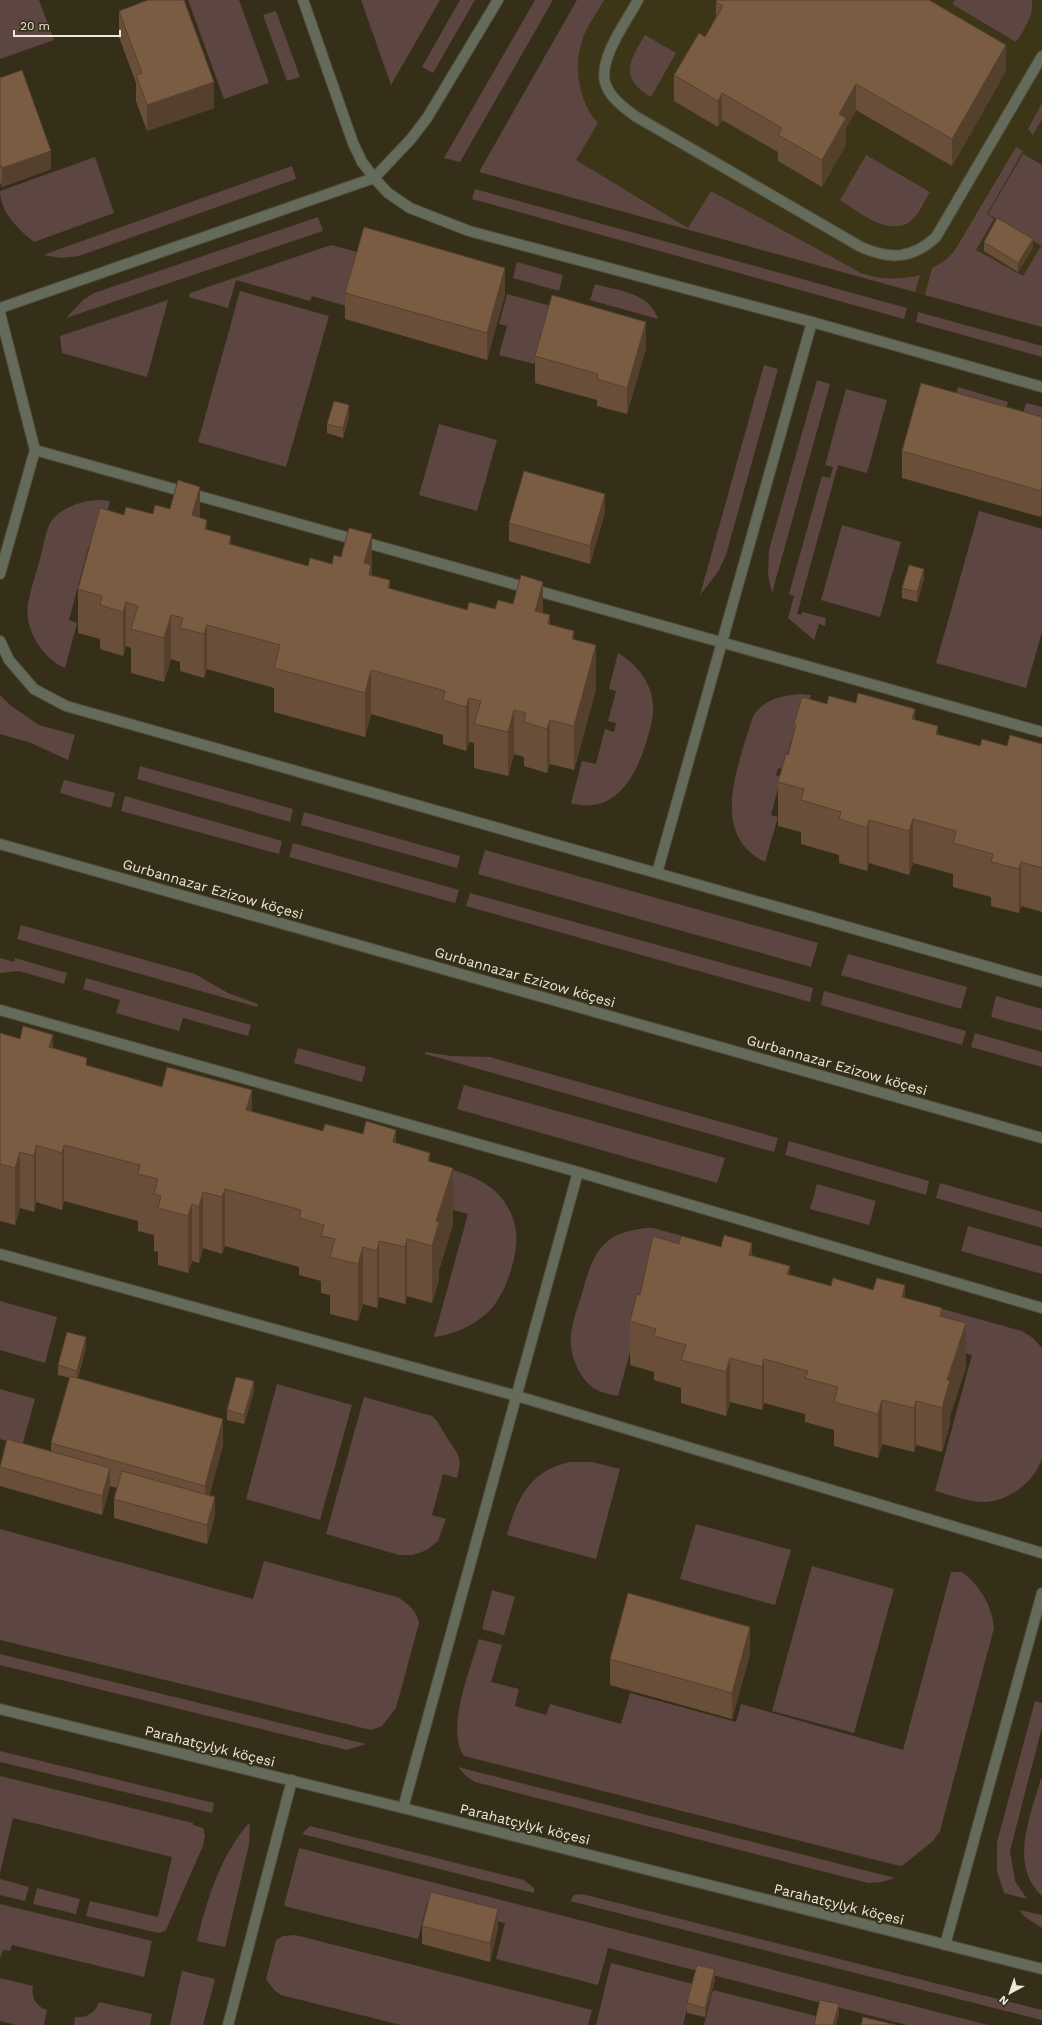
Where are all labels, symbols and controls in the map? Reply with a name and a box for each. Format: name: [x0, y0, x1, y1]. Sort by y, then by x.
scale bar: [14, 12, 120, 38]
text: 20 m: [20, 19, 50, 33]
street label: Gurbannazar Ezizow köçesi: [121, 856, 305, 922]
street label: Gurbannazar Ezizow köçesi: [433, 944, 617, 1010]
street label: Gurbannazar Ezizow köçesi: [745, 1032, 929, 1098]
street label: Parahatçylyk köçesi: [143, 1722, 277, 1770]
street label: Parahatçylyk köçesi: [458, 1800, 592, 1848]
street label: Parahatçylyk köçesi: [772, 1880, 906, 1928]
north arrow: [990, 1973, 1030, 2013]
text: N: [997, 1993, 1011, 2008]

